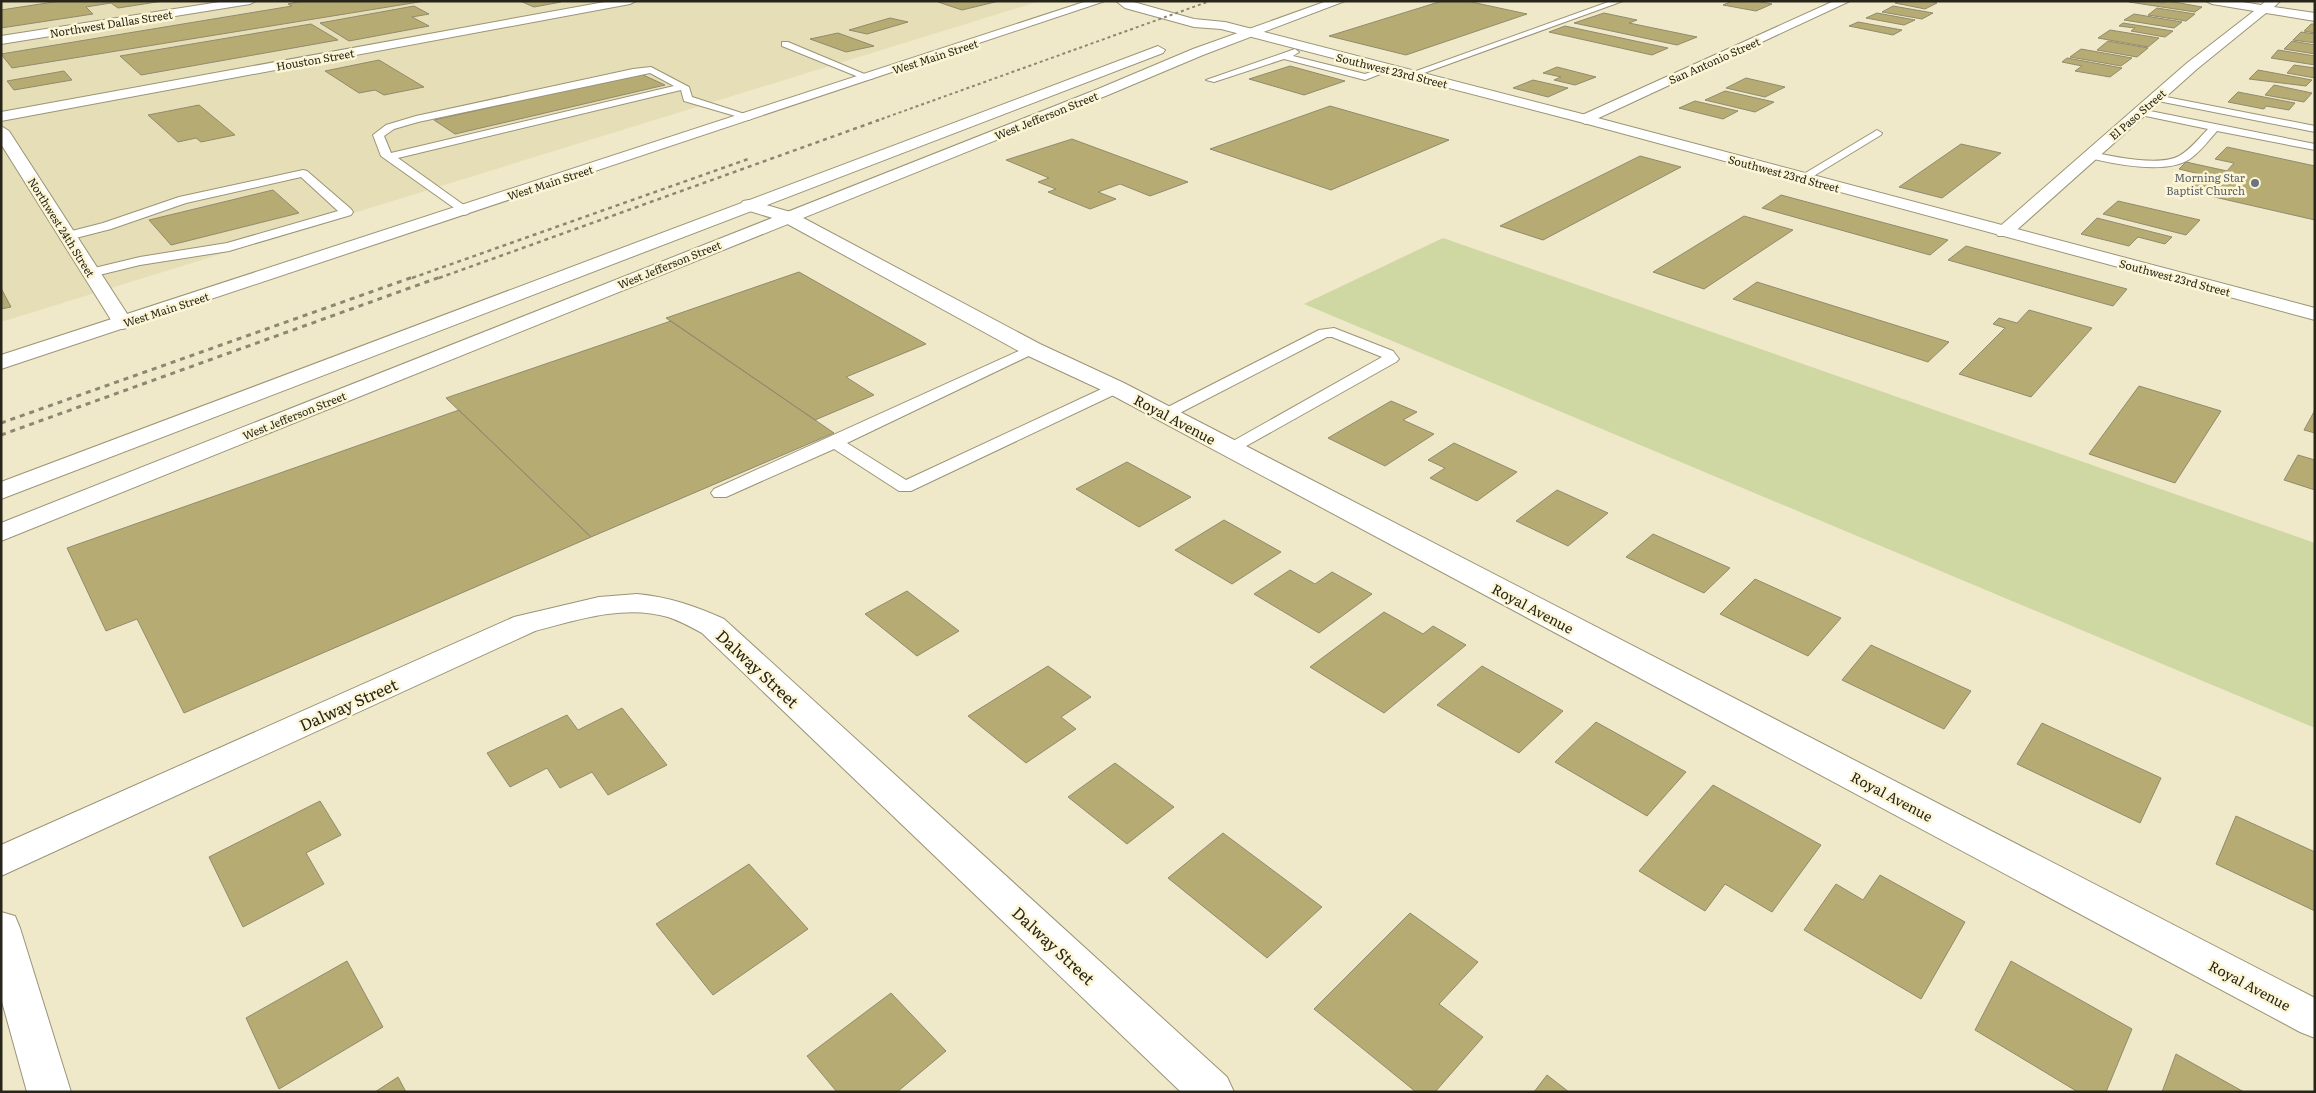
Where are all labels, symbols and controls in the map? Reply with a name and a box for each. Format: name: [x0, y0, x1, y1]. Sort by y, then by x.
street label: Northwest Dallas Street: [49, 5, 174, 41]
street label: San Antonio Street: [1666, 32, 1763, 87]
street label: West Main Street: [890, 34, 981, 77]
street label: Houston Street: [275, 44, 356, 74]
street label: Southwest 23rd Street: [1335, 48, 1450, 92]
street label: El Paso Street: [2105, 85, 2169, 143]
street label: West Jefferson Street: [992, 87, 1101, 143]
street label: Southwest 23rd Street: [1727, 150, 1842, 196]
street label: West Main Street: [505, 160, 596, 203]
place label: Morning Star Baptist Church: [2166, 169, 2246, 198]
street label: Northwest 24th Street: [25, 174, 100, 280]
marker: Morning Star Baptist Church: [2249, 177, 2261, 189]
street label: West Jefferson Street: [615, 236, 724, 292]
street label: Southwest 23rd Street: [2118, 254, 2233, 300]
street label: West Main Street: [121, 287, 212, 330]
street label: West Jefferson Street: [240, 387, 349, 443]
street label: Royal Avenue: [1131, 389, 1219, 449]
street label: Royal Avenue: [1489, 578, 1577, 638]
street label: Dalway Street: [711, 623, 805, 713]
street label: Dalway Street: [295, 671, 402, 736]
street label: Royal Avenue: [1848, 766, 1936, 826]
street label: Dalway Street: [1007, 900, 1101, 990]
street label: Royal Avenue: [2206, 955, 2294, 1015]

